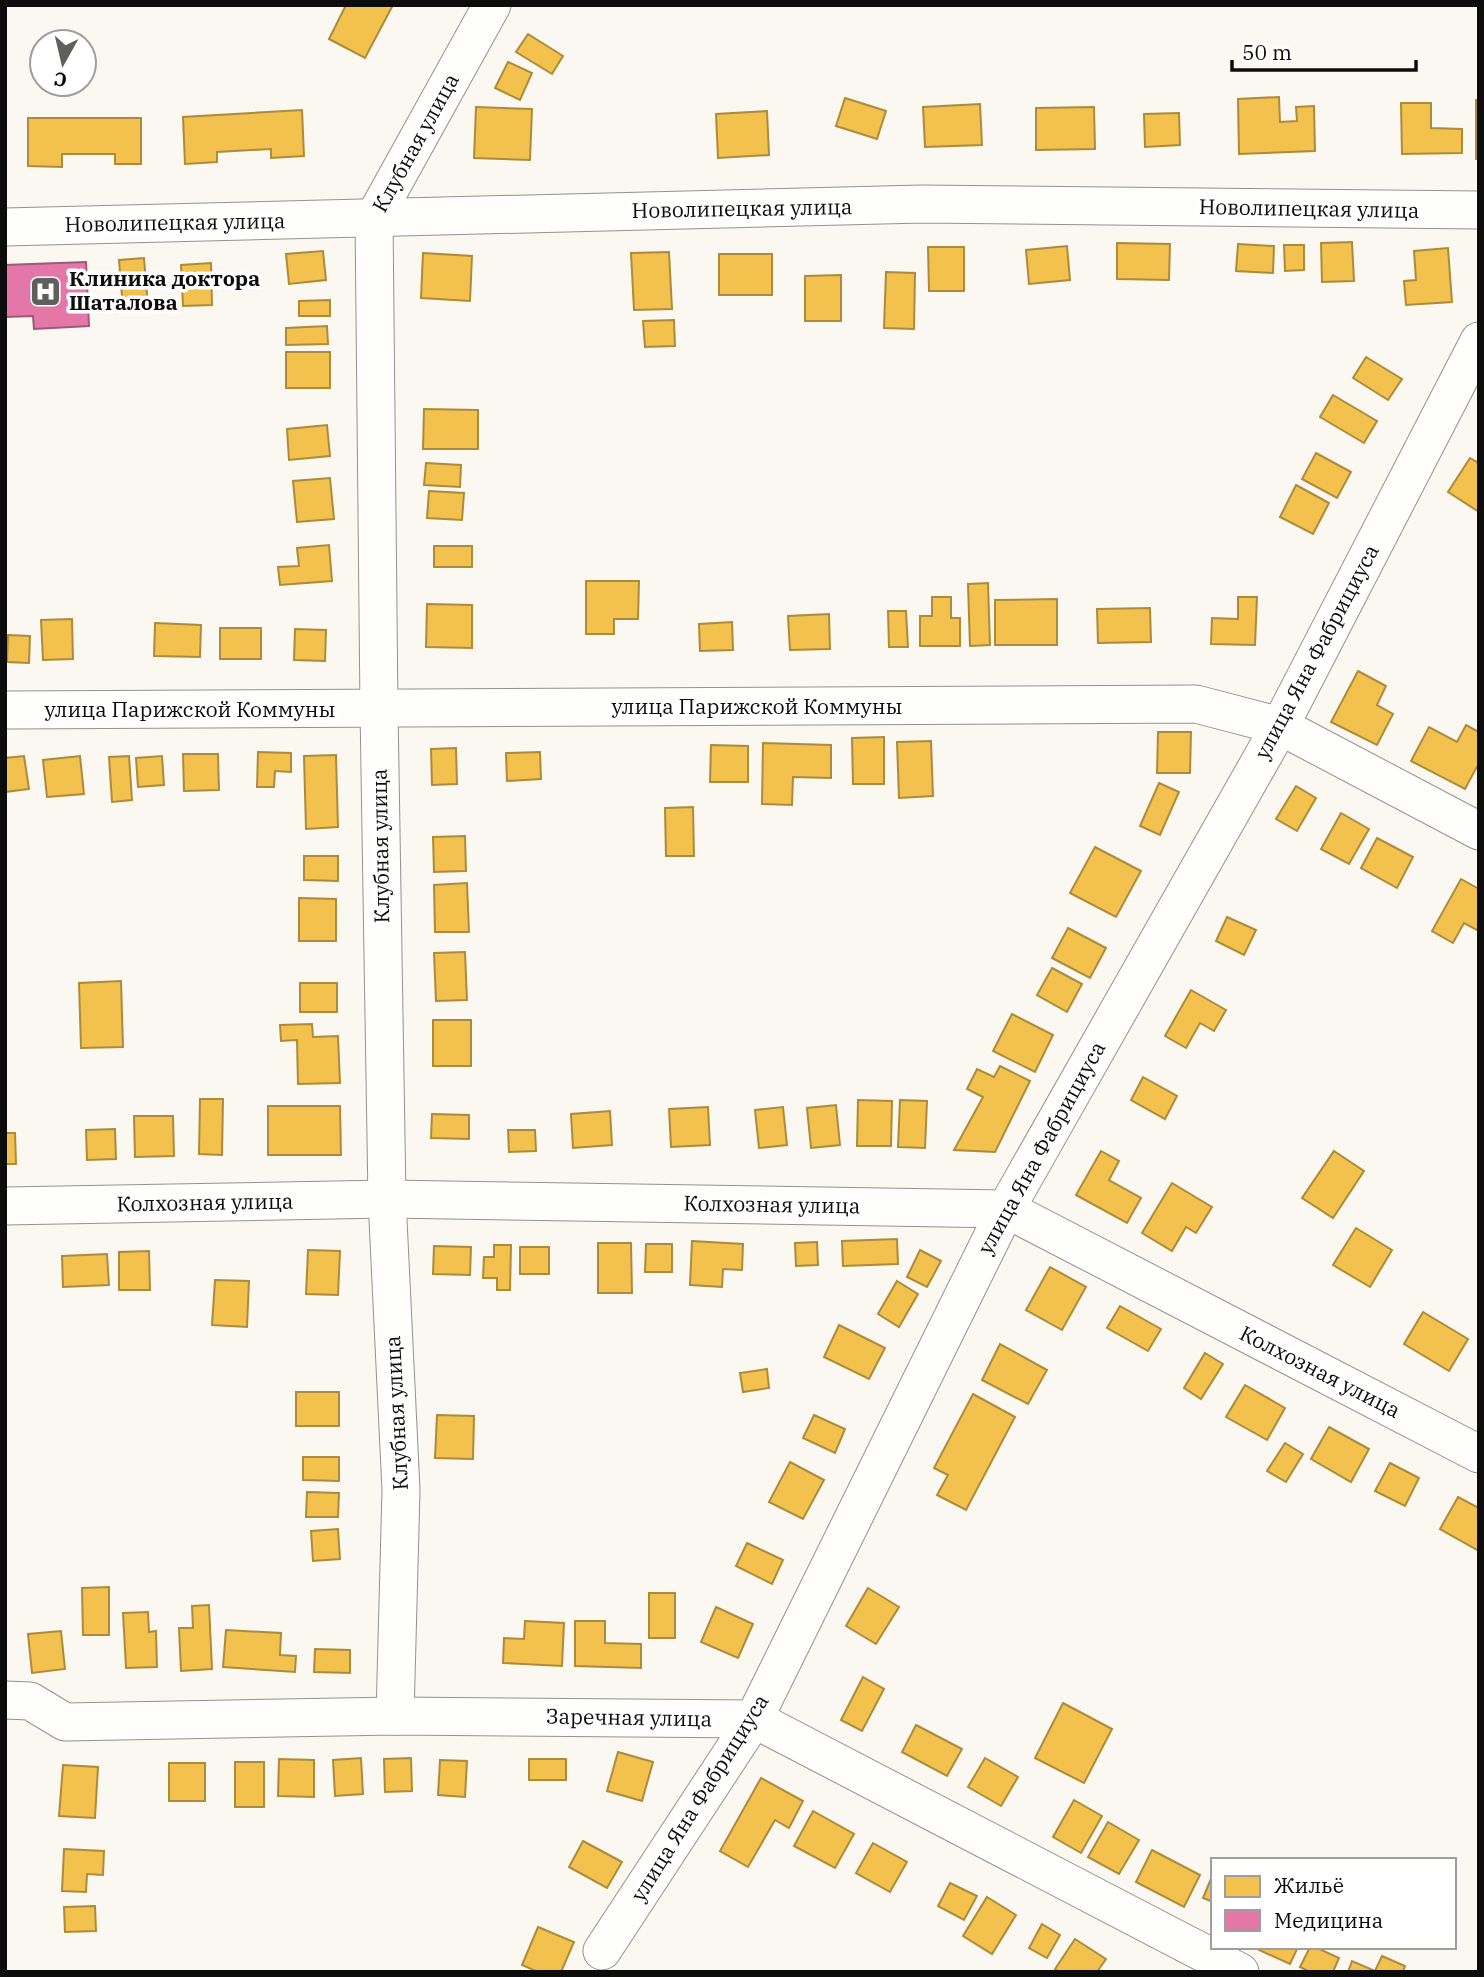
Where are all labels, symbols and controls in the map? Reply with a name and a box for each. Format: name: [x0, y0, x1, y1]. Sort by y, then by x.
north arrow: [28, 28, 98, 98]
scale bar: [1232, 28, 1416, 72]
text: 50 m: [1242, 38, 1292, 66]
text: С: [53, 67, 69, 93]
street label: Клубная улица: [365, 68, 465, 217]
street label: Новолипецкая улица: [631, 192, 852, 224]
street label: Новолипецкая улица: [1199, 192, 1420, 224]
street label: Новолипецкая улица: [64, 206, 285, 238]
place label: Клиника доктора Шаталова: [69, 264, 260, 316]
hospital icon: Клиника доктора Шаталова: [29, 274, 63, 308]
street label: улица Яна Фабрициуса: [1248, 539, 1385, 764]
street label: улица Парижской Коммуны: [612, 692, 902, 720]
street label: улица Парижской Коммуны: [45, 695, 335, 723]
street label: Клубная улица: [365, 768, 395, 924]
street label: улица Яна Фабрициуса: [971, 1036, 1111, 1259]
street label: Колхозная улица: [116, 1186, 294, 1218]
street label: Колхозная улица: [683, 1188, 861, 1220]
street label: Колхозная улица: [1235, 1319, 1406, 1424]
street label: Клубная улица: [378, 1335, 414, 1491]
street label: улица Яна Фабрициуса: [624, 1689, 774, 1906]
street label: Заречная улица: [546, 1702, 712, 1732]
legend: [1211, 1858, 1456, 1949]
text: Жильё: [1274, 1871, 1344, 1899]
text: Медицина: [1274, 1906, 1383, 1934]

